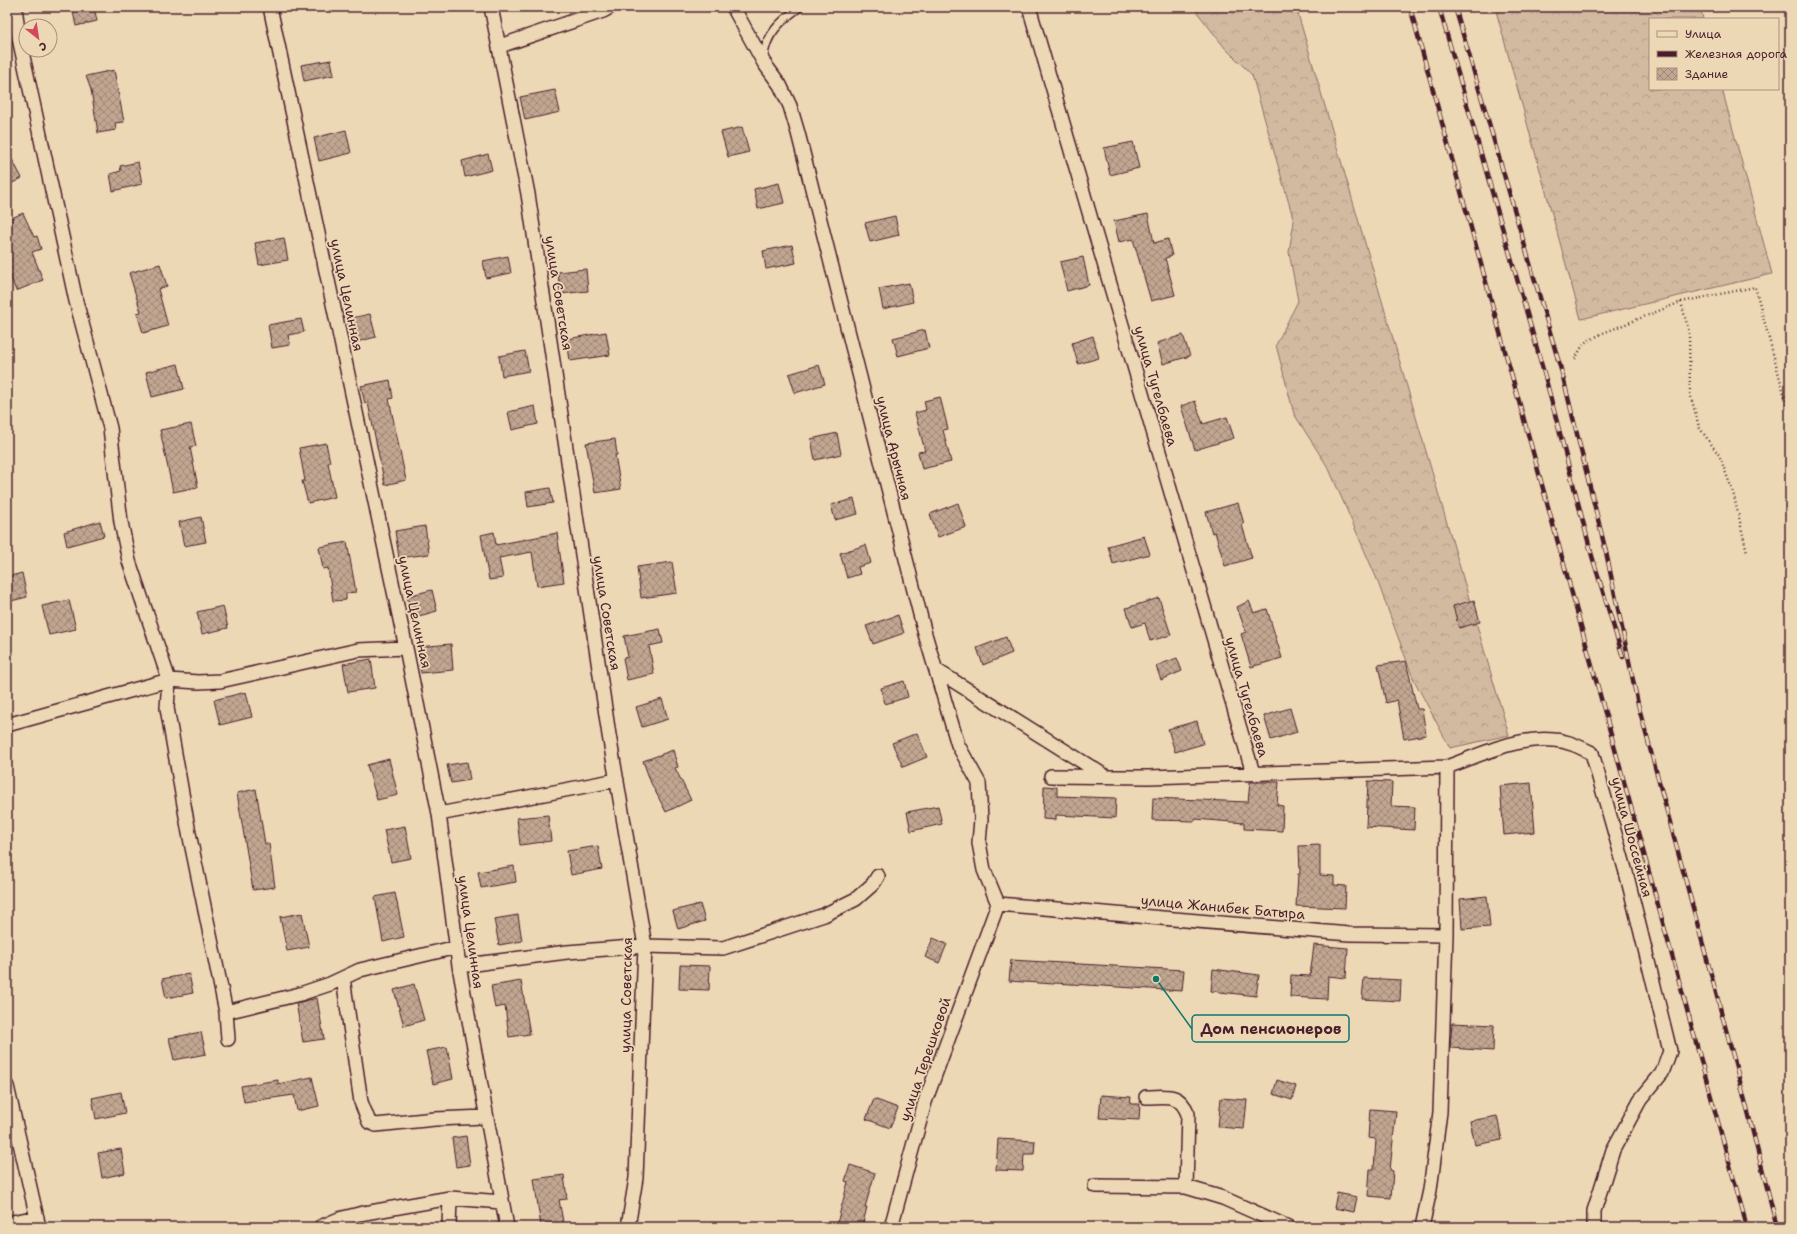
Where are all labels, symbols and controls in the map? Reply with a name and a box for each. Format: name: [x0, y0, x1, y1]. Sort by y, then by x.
north arrow: [18, 18, 58, 58]
legend: [1649, 18, 1779, 90]
text: Улица: [1685, 26, 1722, 42]
text: С: [36, 38, 49, 55]
text: Железная дорога: [1685, 46, 1788, 62]
text: Здание: [1685, 66, 1729, 82]
street label: улица Советская: [541, 234, 577, 352]
street label: улица Целинная: [326, 237, 368, 353]
street label: улица Тугелбаева: [1130, 324, 1182, 449]
street label: улица Арычная: [872, 394, 916, 502]
street label: улица Целинная: [394, 554, 436, 670]
street label: улица Советская: [589, 554, 625, 672]
street label: улица Тугелбаева: [1221, 635, 1273, 760]
street label: улица Шоссейная: [1607, 775, 1657, 899]
street label: улица Целинная: [454, 874, 488, 990]
street label: улица Жанибек Батыра: [1140, 891, 1306, 923]
street label: улица Советская: [616, 937, 636, 1053]
street label: улица Терешковой: [895, 994, 955, 1124]
callout: Дом пенсионеров: [1192, 1015, 1349, 1042]
text: Дом пенсионеров: [1201, 1019, 1341, 1039]

